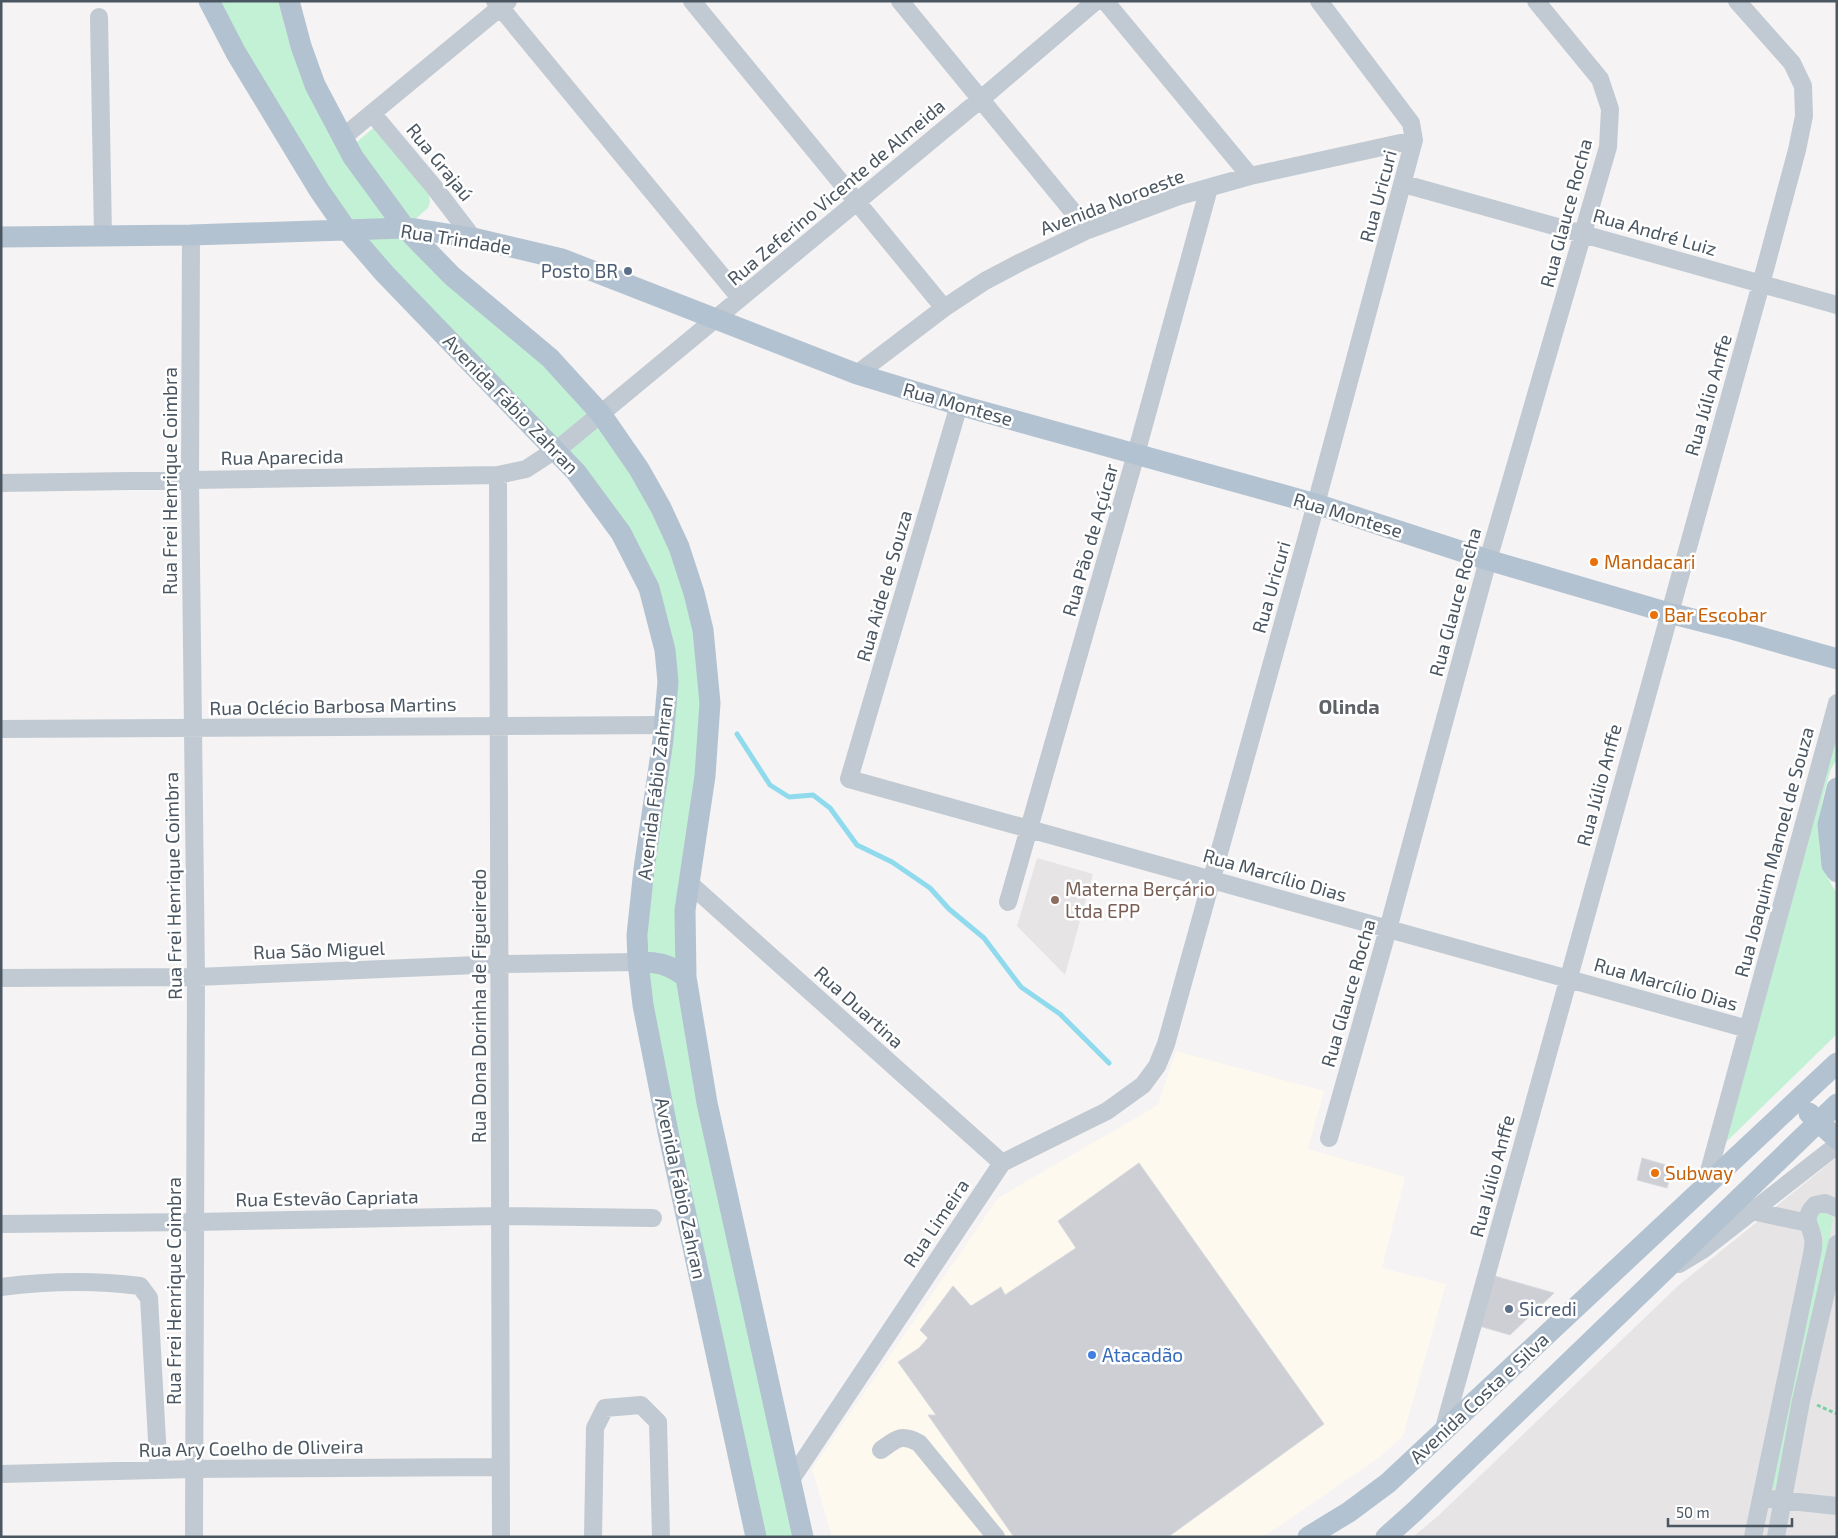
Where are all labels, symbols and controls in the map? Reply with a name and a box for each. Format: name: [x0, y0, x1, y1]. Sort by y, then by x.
street label: Rua Zeferino Vicente de Almeida: [722, 94, 949, 289]
street label: Rua Grajaú: [402, 118, 479, 205]
street label: Rua Glauce Rocha: [1535, 136, 1596, 290]
street label: Rua Uricuri: [1354, 147, 1401, 245]
street label: Avenida Noroeste: [1036, 163, 1187, 240]
street label: Rua André Luiz: [1591, 203, 1720, 260]
street label: Rua Trindade: [399, 218, 513, 259]
place label: Posto BR: [541, 259, 618, 282]
marker: Posto BR: [622, 265, 634, 277]
street label: Avenida Fábio Zahran: [439, 329, 584, 478]
street label: Rua Júlio Anffe: [1679, 331, 1736, 458]
street label: Rua Frei Henrique Coimbra: [158, 367, 181, 595]
street label: Rua Montese: [901, 377, 1016, 430]
street label: Rua Aparecida: [220, 444, 344, 469]
street label: Rua Pão de Açúcar: [1057, 460, 1123, 619]
street label: Rua Montese: [1291, 487, 1406, 542]
street label: Rua Aide de Souza: [851, 508, 916, 664]
street label: Rua Glauce Rocha: [1424, 525, 1485, 679]
street label: Rua Uricuri: [1246, 538, 1295, 636]
place label: Mandacari: [1604, 550, 1696, 573]
marker: Mandacari: [1588, 556, 1600, 568]
place label: Bar Escobar: [1664, 603, 1767, 626]
marker: Bar Escobar: [1648, 609, 1660, 621]
street label: Rua Oclécio Barbosa Martins: [209, 692, 457, 719]
district label: Olinda: [1318, 694, 1380, 718]
street label: Avenida Fábio Zahran: [632, 695, 677, 881]
street label: Rua Júlio Anffe: [1571, 721, 1626, 848]
street label: Rua Joaquim Manoel de Souza: [1729, 724, 1818, 979]
street label: Rua Frei Henrique Coimbra: [159, 772, 186, 1000]
street label: Rua Marcílio Dias: [1201, 843, 1350, 906]
street label: Rua Dona Dorinha de Figueiredo: [467, 869, 490, 1143]
place label: Materna Berçário Ltda EPP: [1065, 877, 1215, 922]
marker: Materna Berçário Ltda EPP: [1049, 894, 1061, 906]
street label: Rua Glauce Rocha: [1315, 916, 1380, 1070]
street label: Rua São Miguel: [253, 936, 386, 963]
street label: Rua Marcílio Dias: [1592, 952, 1741, 1015]
street label: Rua Duartina: [810, 961, 909, 1053]
street label: Avenida Fábio Zahran: [651, 1095, 712, 1281]
street label: Rua Júlio Anffe: [1464, 1112, 1519, 1239]
place label: Subway: [1665, 1161, 1733, 1184]
marker: Subway: [1649, 1167, 1661, 1179]
street label: Rua Limeira: [898, 1174, 973, 1271]
street label: Rua Frei Henrique Coimbra: [162, 1177, 185, 1405]
street label: Rua Estevão Capriata: [235, 1184, 419, 1211]
place label: Sicredi: [1519, 1297, 1577, 1320]
marker: Sicredi: [1503, 1303, 1515, 1315]
street label: Avenida Costa e Silva: [1404, 1327, 1553, 1468]
place label: Atacadão: [1102, 1343, 1183, 1366]
marker: Atacadão: [1086, 1349, 1098, 1361]
street label: Rua Ary Coelho de Oliveira: [138, 1434, 364, 1461]
scale bar: [1668, 1496, 1792, 1528]
text: 50 m: [1676, 1503, 1710, 1521]

